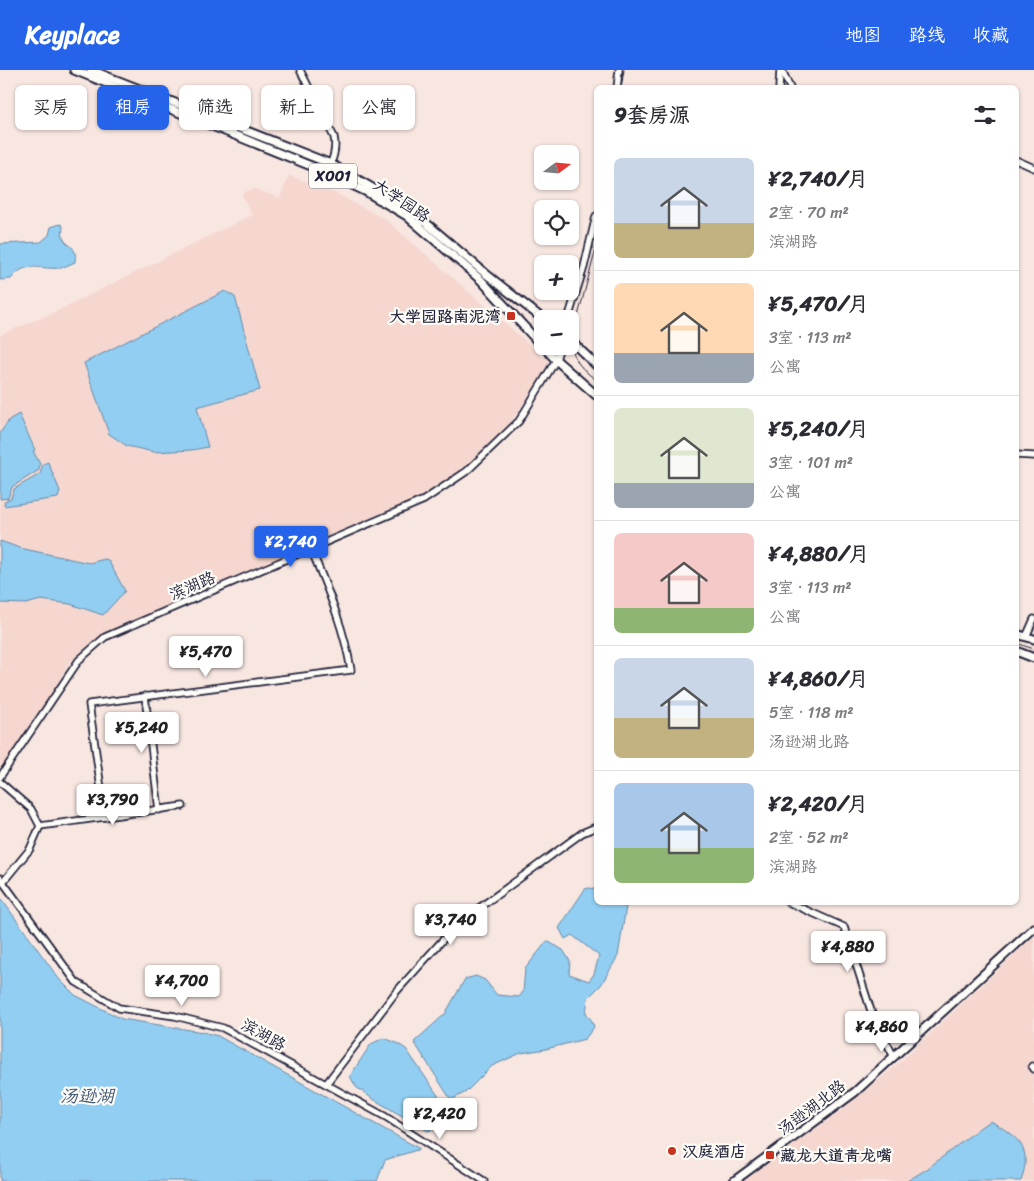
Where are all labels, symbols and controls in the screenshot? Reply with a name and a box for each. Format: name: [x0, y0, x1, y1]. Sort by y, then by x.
text: Keyplace: [25, 14, 120, 56]
text: 地图: [845, 19, 881, 51]
text: 路线: [909, 19, 945, 51]
text: 收藏: [973, 19, 1009, 51]
chip: 买房: [15, 85, 87, 130]
chip: 租房: [97, 85, 169, 130]
chip: 筛选: [179, 85, 251, 130]
chip: 新上: [261, 85, 333, 130]
chip: 公寓: [343, 85, 415, 130]
text: 9套房源: [614, 96, 690, 134]
icon: filters: [971, 101, 999, 129]
north arrow: [534, 145, 579, 190]
map controls: [534, 145, 579, 355]
text: ¥2,740/月: [769, 160, 868, 198]
road number: X001: [309, 164, 357, 188]
street label: 大学园路: [367, 170, 436, 230]
icon: home: [654, 178, 714, 238]
text: 2室 · 70 m²: [769, 198, 849, 227]
button: locate: [534, 200, 579, 245]
text: 滨湖路: [769, 227, 817, 256]
button: +: [534, 255, 579, 300]
text: ¥5,470/月: [769, 285, 869, 323]
place label: 大学园路南泥湾: [389, 302, 501, 331]
icon: home: [654, 303, 714, 363]
marker: 大学园路南泥湾: [505, 310, 517, 322]
button: −: [534, 310, 579, 355]
text: 3室 · 113 m²: [769, 323, 852, 352]
text: 公寓: [769, 352, 801, 381]
text: ¥5,240/月: [769, 410, 869, 448]
icon: home: [654, 428, 714, 488]
text: 3室 · 101 m²: [769, 448, 853, 477]
text: 公寓: [769, 477, 801, 506]
pin: ¥2,740: [250, 526, 332, 568]
text: ¥2,740: [265, 527, 317, 556]
text: ¥4,880/月: [769, 535, 869, 573]
icon: home: [654, 553, 714, 613]
street label: 滨湖路: [164, 563, 220, 608]
text: 3室 · 113 m²: [769, 573, 852, 602]
text: 公寓: [769, 602, 801, 631]
pin: ¥5,470: [165, 636, 247, 678]
text: ¥5,470: [180, 637, 232, 666]
text: ¥4,860/月: [769, 660, 869, 698]
icon: home: [654, 678, 714, 738]
text: 5室 · 118 m²: [769, 698, 854, 727]
pin: ¥5,240: [101, 712, 183, 754]
text: ¥5,240: [116, 713, 168, 742]
text: 汤逊湖北路: [769, 727, 849, 756]
pin: ¥3,790: [72, 784, 154, 826]
text: ¥3,790: [87, 785, 139, 814]
text: ¥2,420/月: [769, 785, 868, 823]
icon: home: [654, 803, 714, 863]
text: 2室 · 52 m²: [769, 823, 849, 852]
text: 滨湖路: [769, 852, 817, 881]
pin: ¥3,740: [410, 904, 492, 946]
text: ¥3,740: [425, 905, 477, 934]
pin: ¥4,880: [807, 930, 889, 973]
text: ¥4,880: [822, 932, 874, 961]
pin: ¥4,700: [141, 964, 223, 1007]
text: ¥4,700: [156, 966, 208, 995]
street label: 滨湖路: [236, 1010, 292, 1059]
pin: ¥4,860: [841, 1010, 923, 1053]
text: ¥4,860: [856, 1012, 908, 1041]
street label: 汤逊湖北路: [771, 1072, 852, 1143]
water label: 汤逊湖: [60, 1080, 116, 1112]
pin: ¥2,420: [399, 1098, 481, 1140]
text: ¥2,420: [414, 1099, 466, 1128]
place label: 汉庭酒店: [682, 1137, 746, 1166]
place label: 藏龙大道青龙嘴: [780, 1141, 892, 1170]
marker: 汉庭酒店: [666, 1145, 678, 1157]
marker: 藏龙大道青龙嘴: [764, 1149, 776, 1161]

